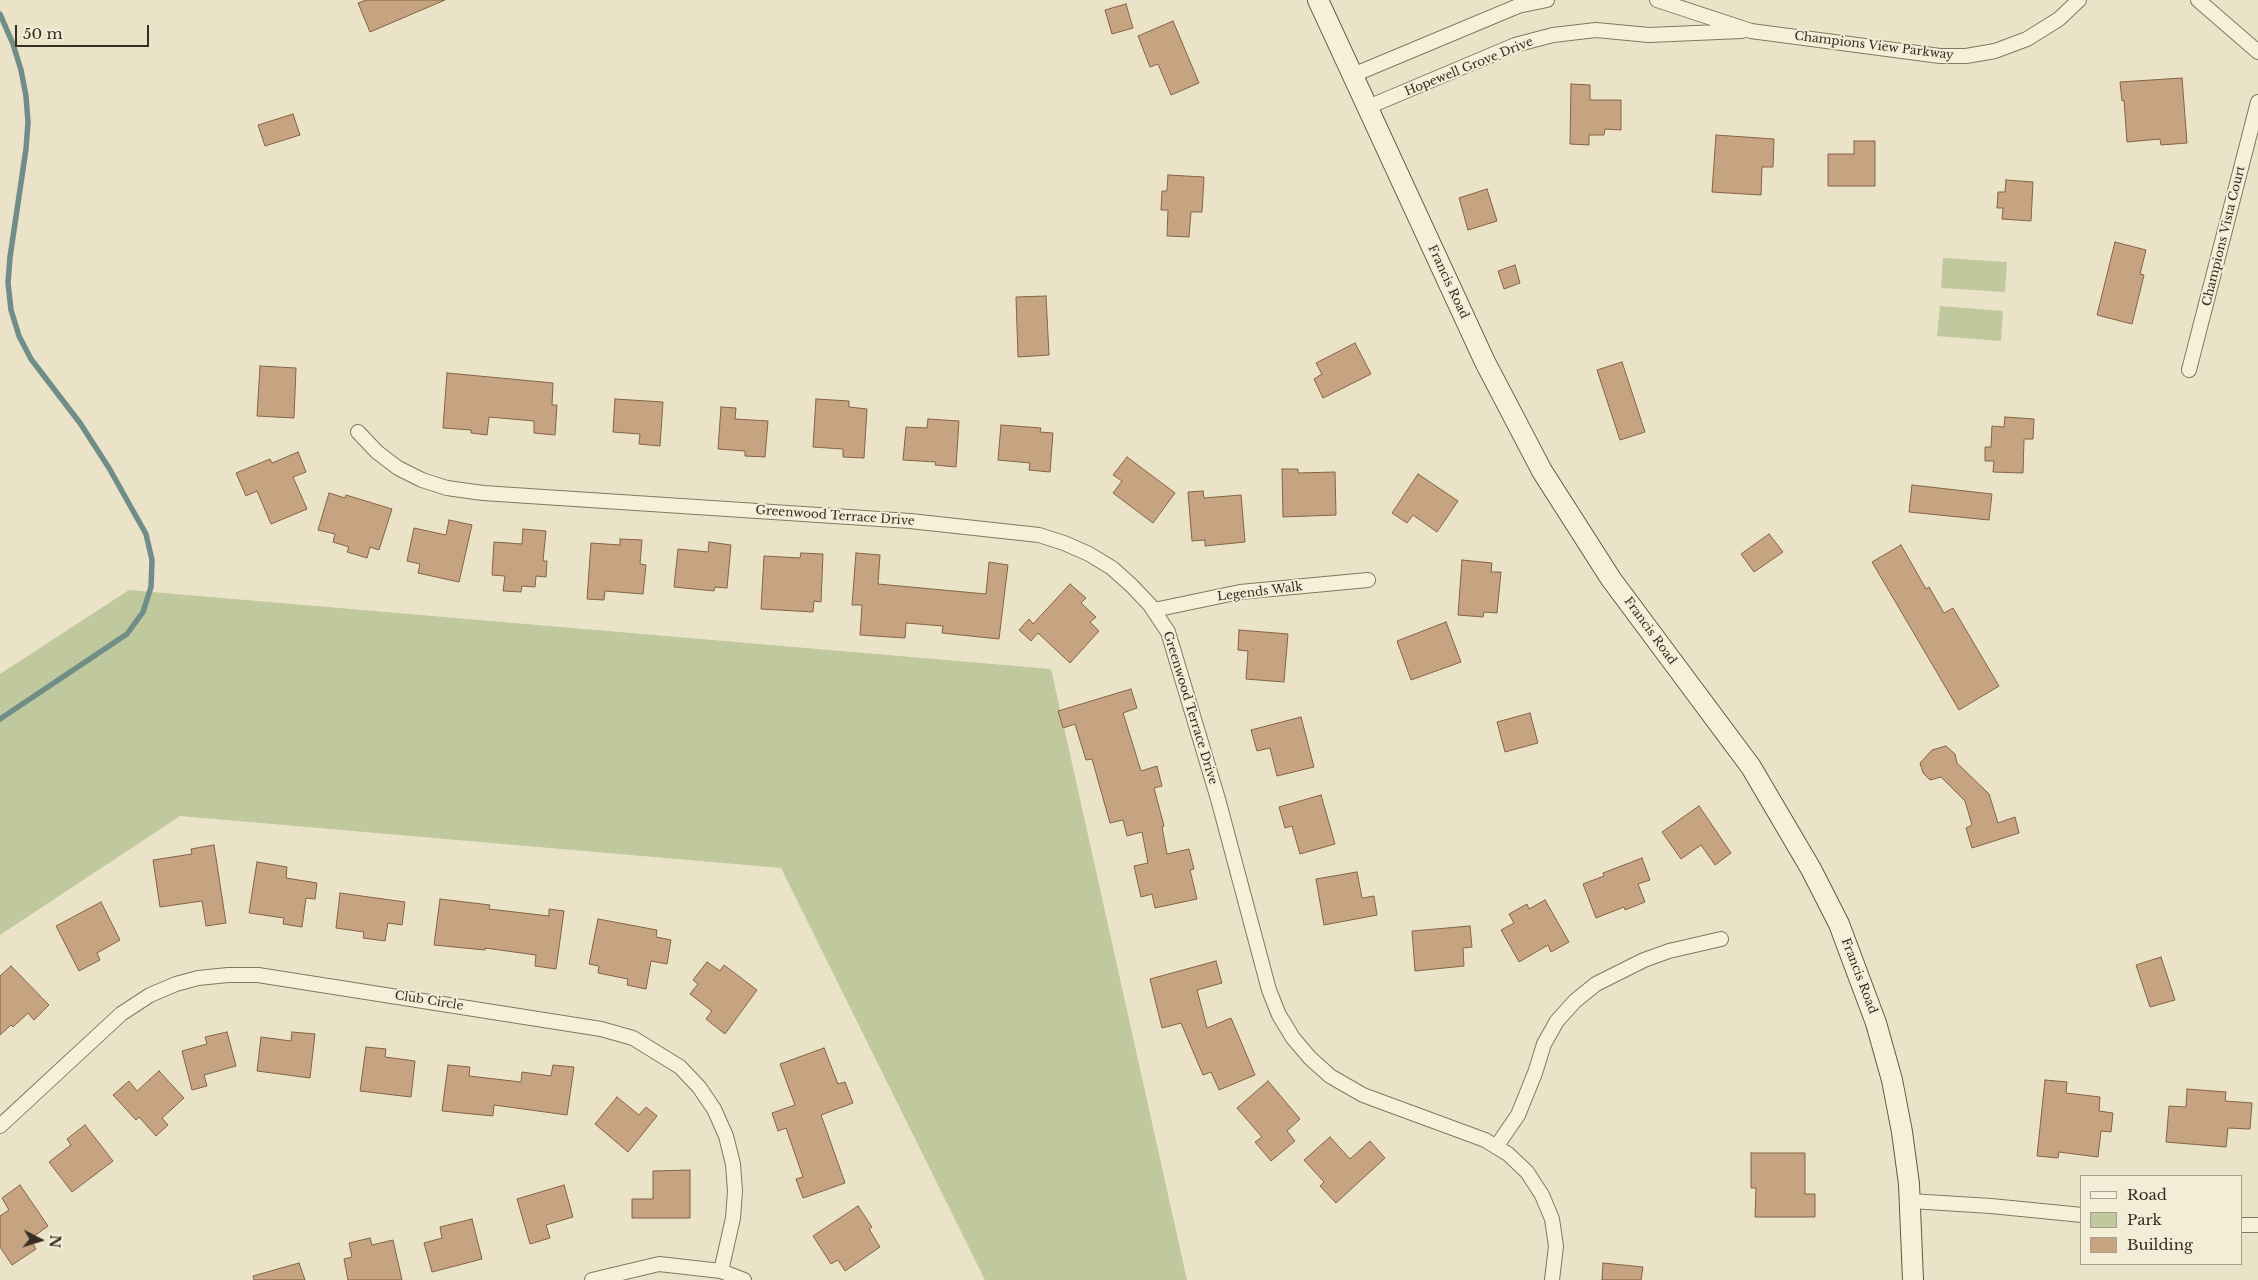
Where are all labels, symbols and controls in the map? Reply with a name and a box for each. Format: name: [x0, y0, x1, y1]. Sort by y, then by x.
scale bar: [18, 15, 151, 47]
text: 50 m: [23, 24, 63, 43]
street label: Champions View Parkway: [1793, 29, 1955, 63]
street label: Hopewell Grove Drive: [1403, 35, 1535, 99]
street label: Champions Vista Court: [2200, 164, 2248, 308]
street label: Francis Road: [1425, 243, 1471, 321]
street label: Greenwood Terrace Drive: [755, 503, 915, 529]
street label: Legends Walk: [1217, 580, 1303, 604]
street label: Francis Road: [1621, 594, 1679, 668]
street label: Greenwood Terrace Drive: [1160, 630, 1220, 786]
street label: Francis Road: [1838, 936, 1880, 1016]
street label: Club Circle: [394, 988, 464, 1014]
legend: [2080, 1175, 2243, 1265]
text: Road: [2127, 1185, 2167, 1204]
text: Park: [2127, 1210, 2162, 1229]
north arrow: [15, 1215, 65, 1265]
text: N: [45, 1234, 64, 1249]
text: Building: [2127, 1235, 2193, 1254]

